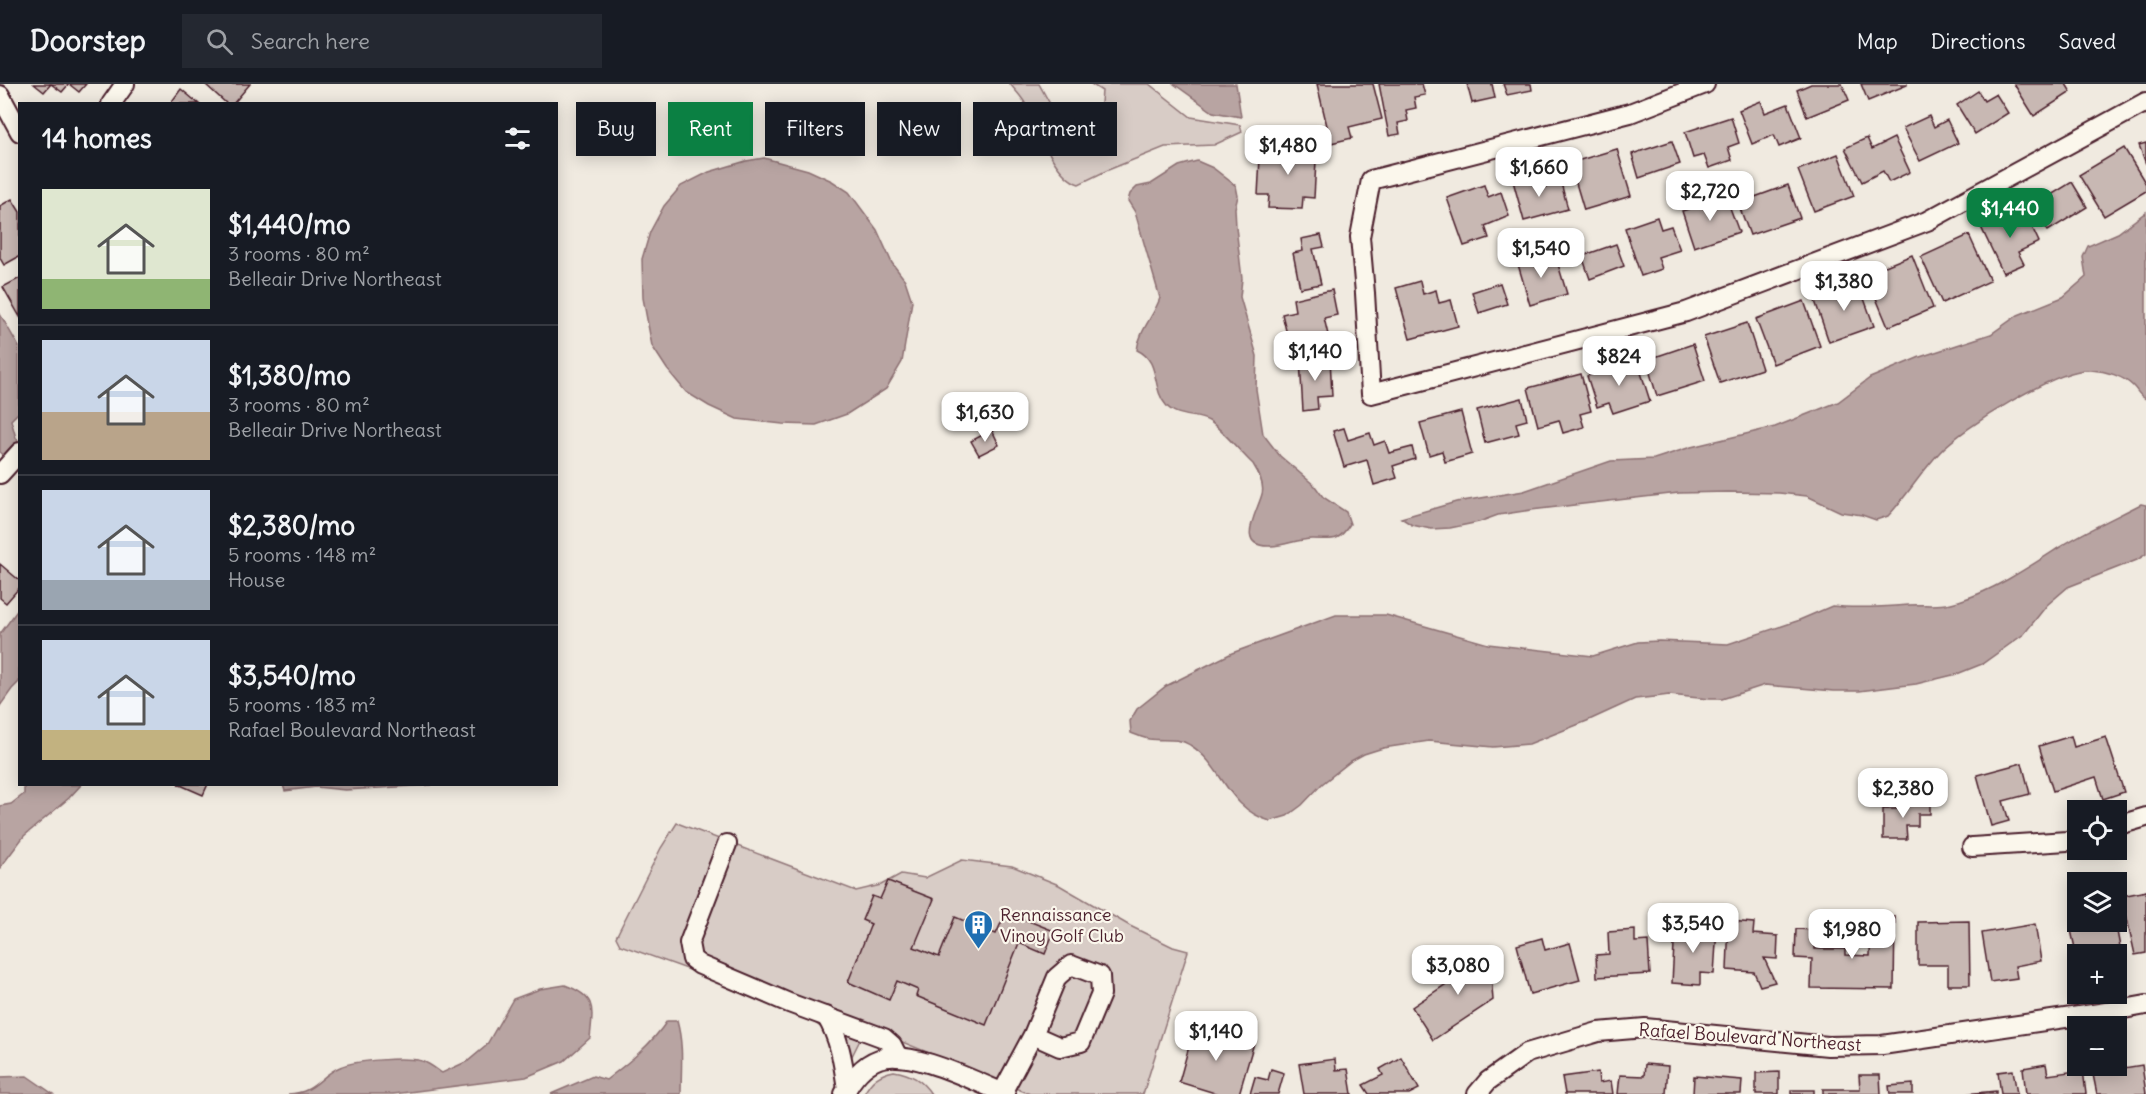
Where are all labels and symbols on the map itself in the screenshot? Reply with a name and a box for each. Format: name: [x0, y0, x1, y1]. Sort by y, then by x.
pin: $1,480: [1239, 125, 1337, 176]
pin: $1,660: [1490, 147, 1588, 198]
pin: $2,720: [1661, 171, 1759, 222]
pin: $1,440: [1961, 188, 2059, 239]
pin: $1,540: [1492, 228, 1590, 279]
pin: $1,380: [1795, 261, 1893, 312]
pin: $1,140: [1266, 331, 1364, 382]
pin: $824: [1583, 336, 1655, 387]
pin: $1,630: [936, 392, 1034, 443]
pin: $2,380: [1854, 768, 1952, 819]
place label: Rennaissance Vinoy Golf Club: [1000, 903, 1124, 947]
pin: $3,540: [1644, 903, 1742, 954]
building icon: Rennaissance Vinoy Golf Club: [963, 908, 995, 950]
pin: $1,980: [1803, 909, 1901, 960]
pin: $3,080: [1409, 945, 1507, 996]
pin: $1,140: [1167, 1011, 1265, 1062]
street label: Rafael Boulevard Northeast: [1638, 1018, 1862, 1056]

